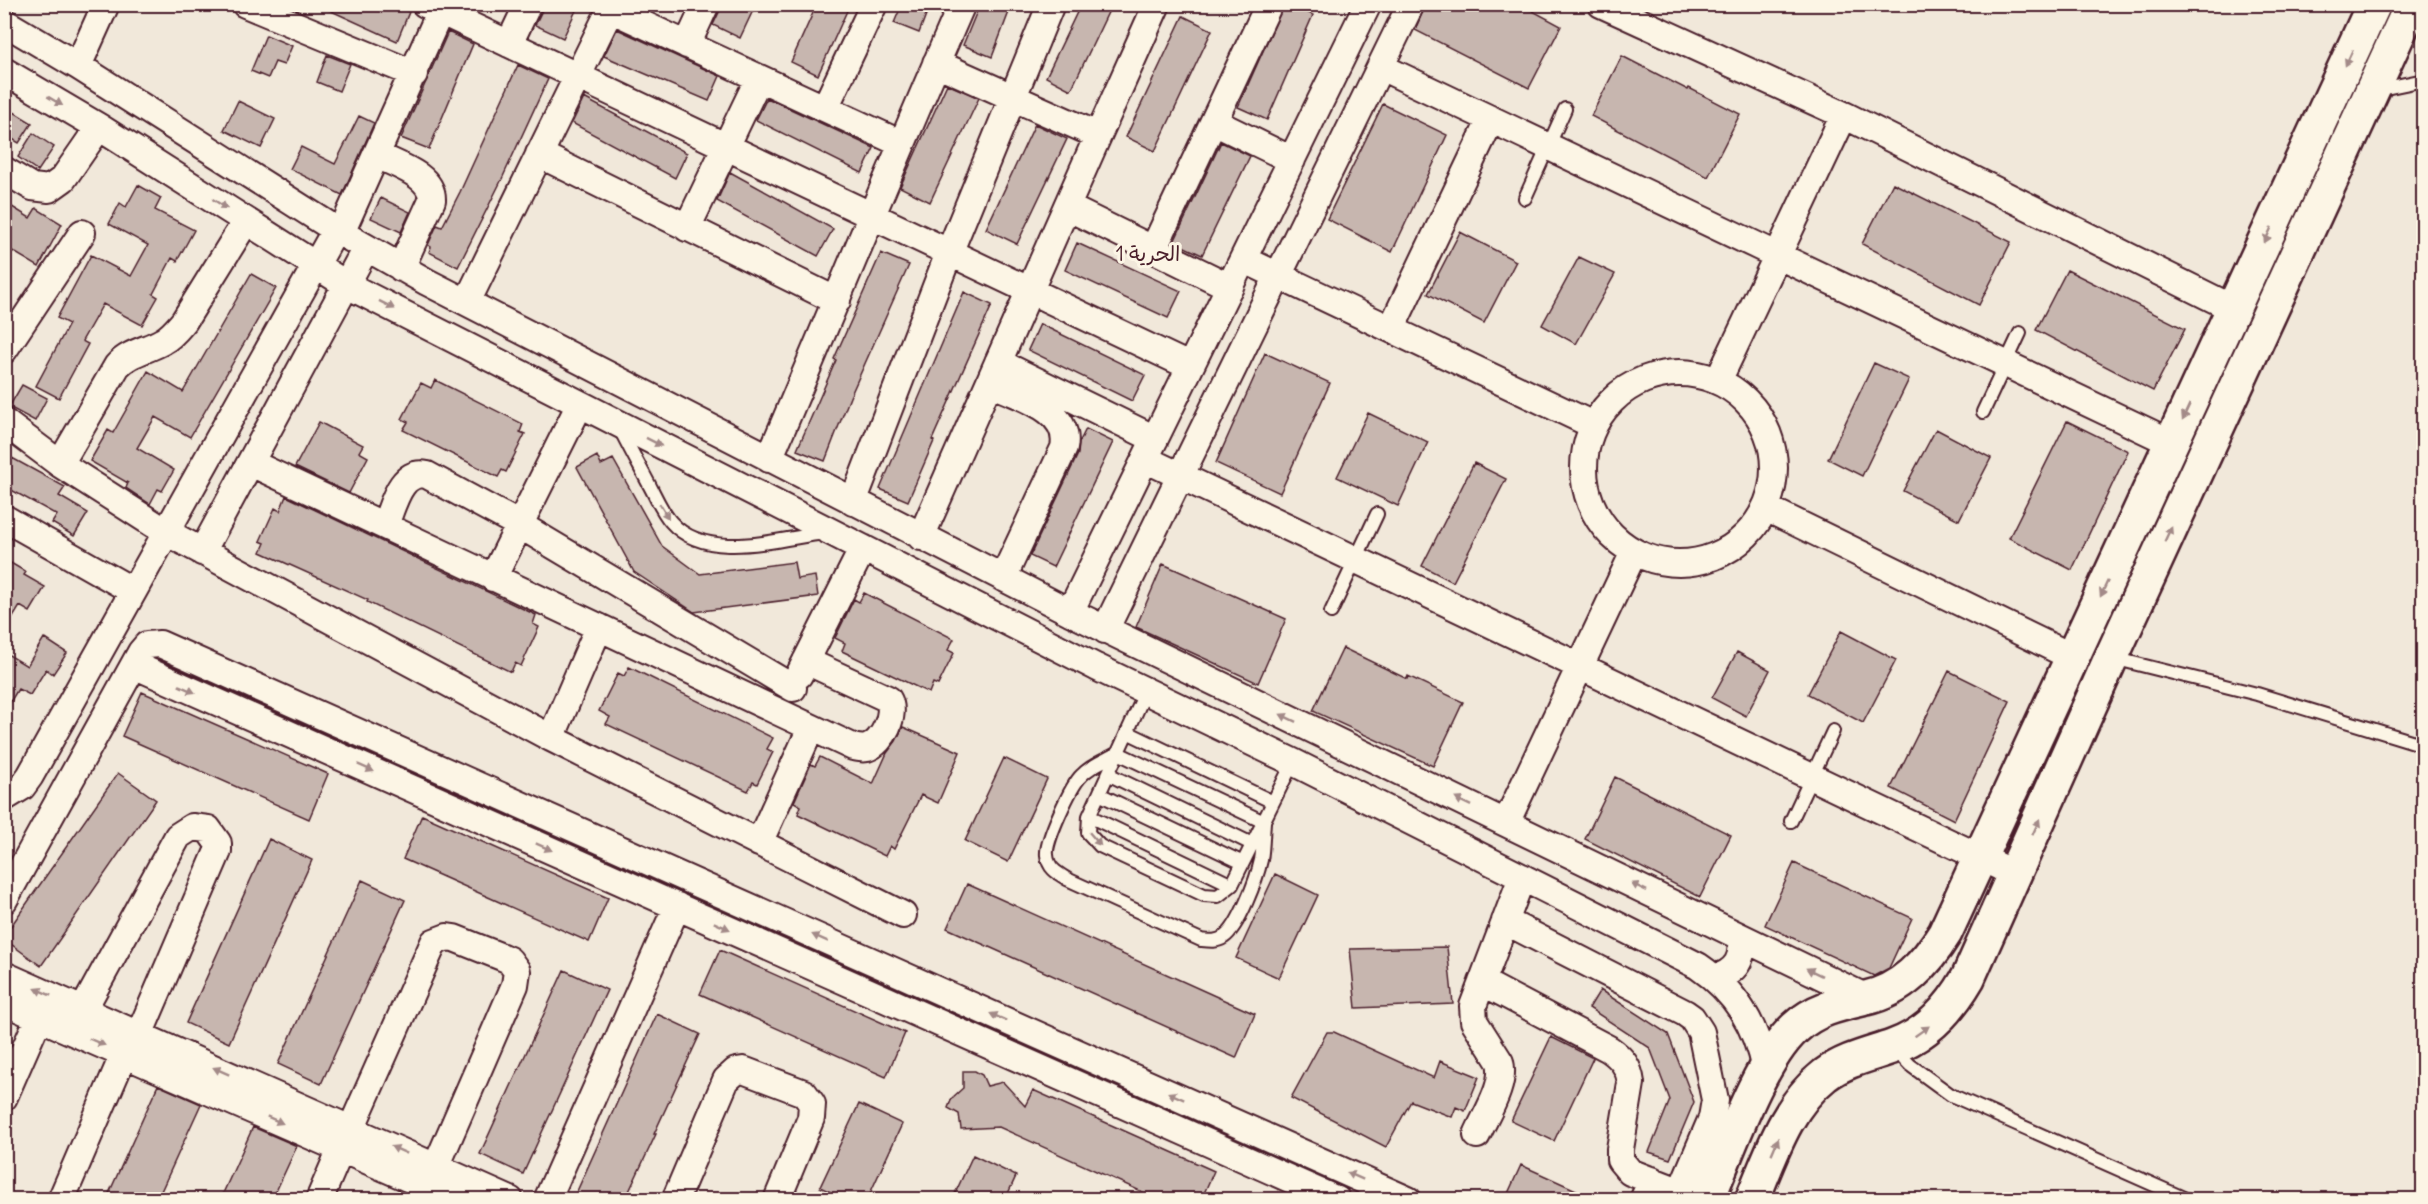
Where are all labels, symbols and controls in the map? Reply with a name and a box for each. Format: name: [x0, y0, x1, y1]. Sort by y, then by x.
one-way arrow: [2345, 49, 2354, 66]
one-way arrow: [47, 96, 64, 106]
one-way arrow: [212, 199, 228, 210]
one-way arrow: [2263, 226, 2272, 243]
district label: الحرية 1: [1116, 240, 1180, 267]
one-way arrow: [379, 300, 396, 310]
one-way arrow: [2181, 403, 2191, 421]
one-way arrow: [645, 436, 663, 446]
one-way arrow: [658, 503, 669, 519]
one-way arrow: [2163, 525, 2173, 543]
one-way arrow: [2099, 580, 2109, 598]
one-way arrow: [179, 684, 196, 693]
one-way arrow: [1279, 713, 1296, 722]
one-way arrow: [357, 763, 375, 773]
one-way arrow: [1455, 798, 1472, 807]
one-way arrow: [2031, 818, 2040, 835]
one-way arrow: [1088, 831, 1102, 846]
one-way arrow: [535, 842, 553, 852]
one-way arrow: [1630, 883, 1648, 893]
one-way arrow: [713, 922, 731, 931]
one-way arrow: [812, 933, 829, 942]
one-way arrow: [1806, 968, 1823, 977]
one-way arrow: [34, 987, 51, 996]
one-way arrow: [989, 1012, 1007, 1022]
one-way arrow: [1914, 1026, 1930, 1037]
one-way arrow: [88, 1037, 106, 1047]
one-way arrow: [211, 1066, 229, 1076]
one-way arrow: [1168, 1092, 1185, 1101]
one-way arrow: [267, 1115, 285, 1125]
one-way arrow: [1770, 1136, 1780, 1154]
one-way arrow: [389, 1145, 407, 1155]
one-way arrow: [1346, 1171, 1363, 1180]

